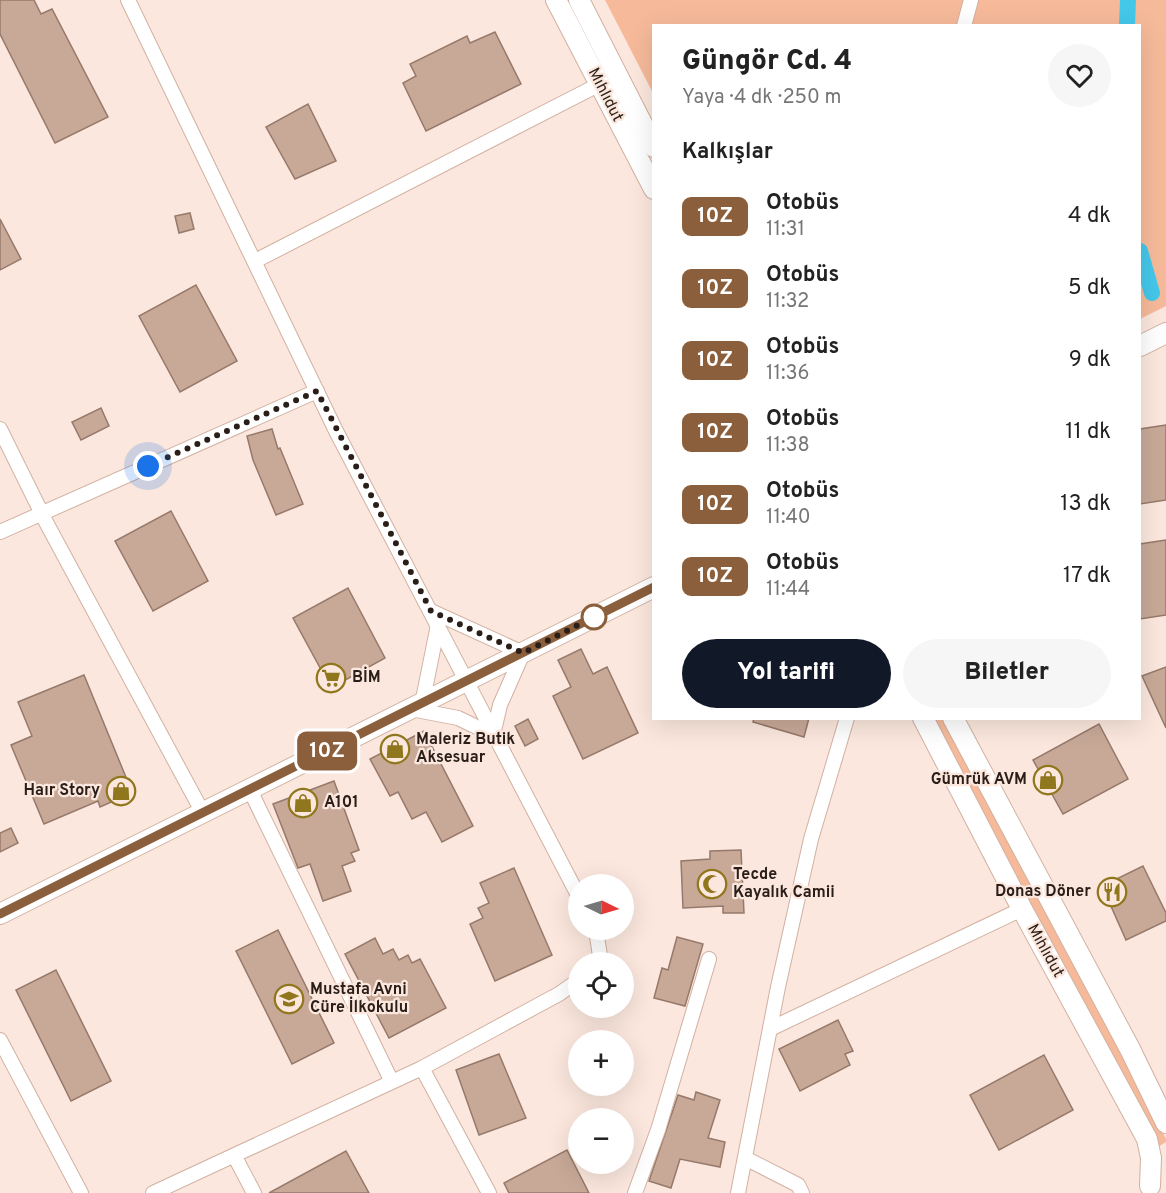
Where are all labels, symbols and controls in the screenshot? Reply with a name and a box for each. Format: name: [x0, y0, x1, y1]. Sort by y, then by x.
text: Güngör Cd. 4: [682, 44, 852, 80]
button: heart: [1048, 44, 1111, 107]
street label: Mıhlıdut: [583, 65, 627, 125]
text: Yaya · 4 dk · 250 m: [682, 85, 841, 111]
text: Kalkışlar: [682, 139, 773, 166]
text: Otobüs: [766, 190, 839, 217]
text: 10Z: [697, 203, 733, 230]
text: 4 dk: [1068, 203, 1111, 230]
text: 11:31: [766, 217, 805, 243]
text: Otobüs: [766, 262, 839, 289]
text: 10Z: [697, 275, 733, 302]
text: 5 dk: [1068, 275, 1111, 302]
text: 11:32: [766, 289, 809, 315]
text: Otobüs: [766, 334, 839, 361]
text: 10Z: [697, 347, 733, 374]
text: 9 dk: [1069, 347, 1111, 374]
text: 11:36: [766, 361, 809, 387]
text: Otobüs: [766, 406, 839, 433]
text: 10Z: [697, 419, 733, 446]
text: 11 dk: [1065, 419, 1111, 446]
text: 11:38: [766, 433, 810, 459]
your location: [133, 451, 163, 481]
text: Otobüs: [766, 478, 839, 505]
text: 10Z: [697, 491, 733, 518]
text: 13 dk: [1060, 491, 1111, 518]
text: 11:40: [766, 505, 811, 531]
text: Otobüs: [766, 550, 839, 577]
text: 10Z: [697, 563, 733, 590]
text: 17 dk: [1063, 563, 1111, 590]
text: 11:44: [766, 577, 810, 603]
unlabelled marker: [581, 604, 607, 630]
button: Yol tarifi: [682, 639, 891, 708]
button: Biletler: [903, 639, 1111, 708]
supermarket icon: BİM: [315, 662, 347, 694]
place label: BİM: [352, 666, 381, 688]
place label: Maleriz Butik Aksesuar: [416, 730, 515, 768]
line badge: 10Z: [292, 732, 362, 771]
shop icon: Maleriz Butik Aksesuar: [379, 733, 411, 765]
text: 10Z: [309, 738, 345, 765]
shop icon: Gümrük AVM: [1032, 764, 1064, 796]
place label: Gümrük AVM: [931, 770, 1027, 790]
shop icon: Haır Story: [105, 775, 137, 807]
place label: Haır Story: [24, 781, 100, 801]
shop icon: A101: [287, 787, 319, 819]
place label: A101: [324, 793, 359, 813]
place label: Tecde Kayalık Camii: [733, 865, 835, 903]
mosque icon: Tecde Kayalık Camii: [696, 868, 728, 900]
north arrow: [568, 874, 634, 940]
map controls: [568, 874, 634, 1174]
restaurant icon: Donas Döner: [1096, 876, 1128, 908]
place label: Donas Döner: [995, 882, 1091, 902]
street label: Mıhlıdut: [1022, 921, 1068, 981]
button: locate: [568, 952, 634, 1018]
place label: Mustafa Avni Cüre İlkokulu: [310, 980, 408, 1018]
school or university icon: Mustafa Avni Cüre İlkokulu: [273, 983, 305, 1015]
button: +: [568, 1030, 634, 1096]
button: −: [568, 1108, 634, 1174]

